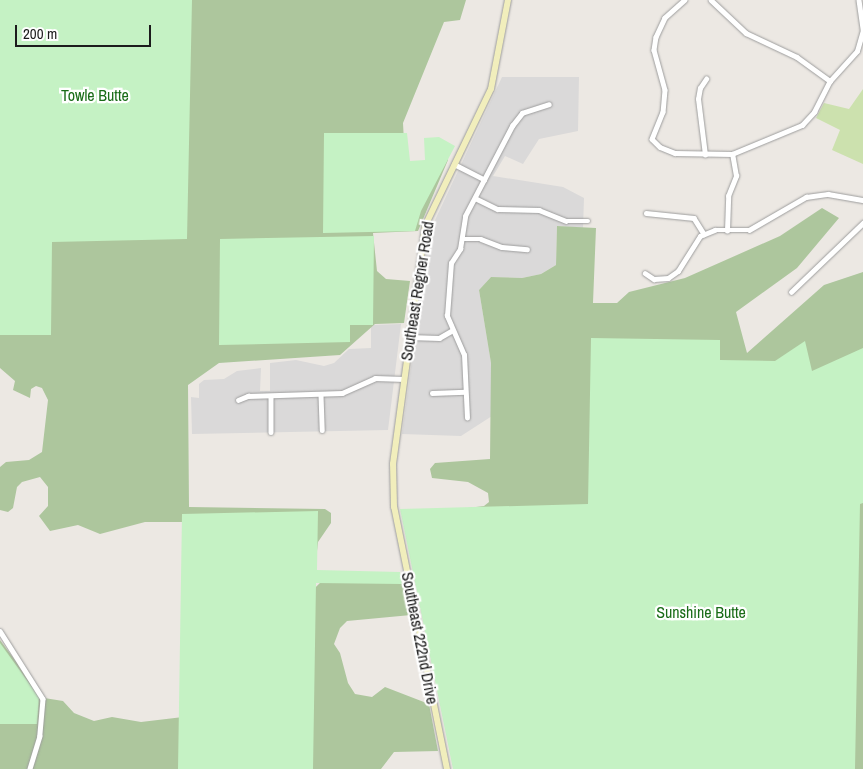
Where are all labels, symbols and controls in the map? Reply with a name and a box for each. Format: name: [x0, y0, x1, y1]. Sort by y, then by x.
scale bar: [18, 15, 154, 47]
text: 200 m: [23, 23, 57, 44]
park label: Towle Butte: [61, 85, 129, 105]
street label: Southeast Regner Road: [397, 220, 437, 362]
street label: Southeast 222nd Drive: [398, 570, 442, 706]
park label: Sunshine Butte: [656, 602, 746, 622]

